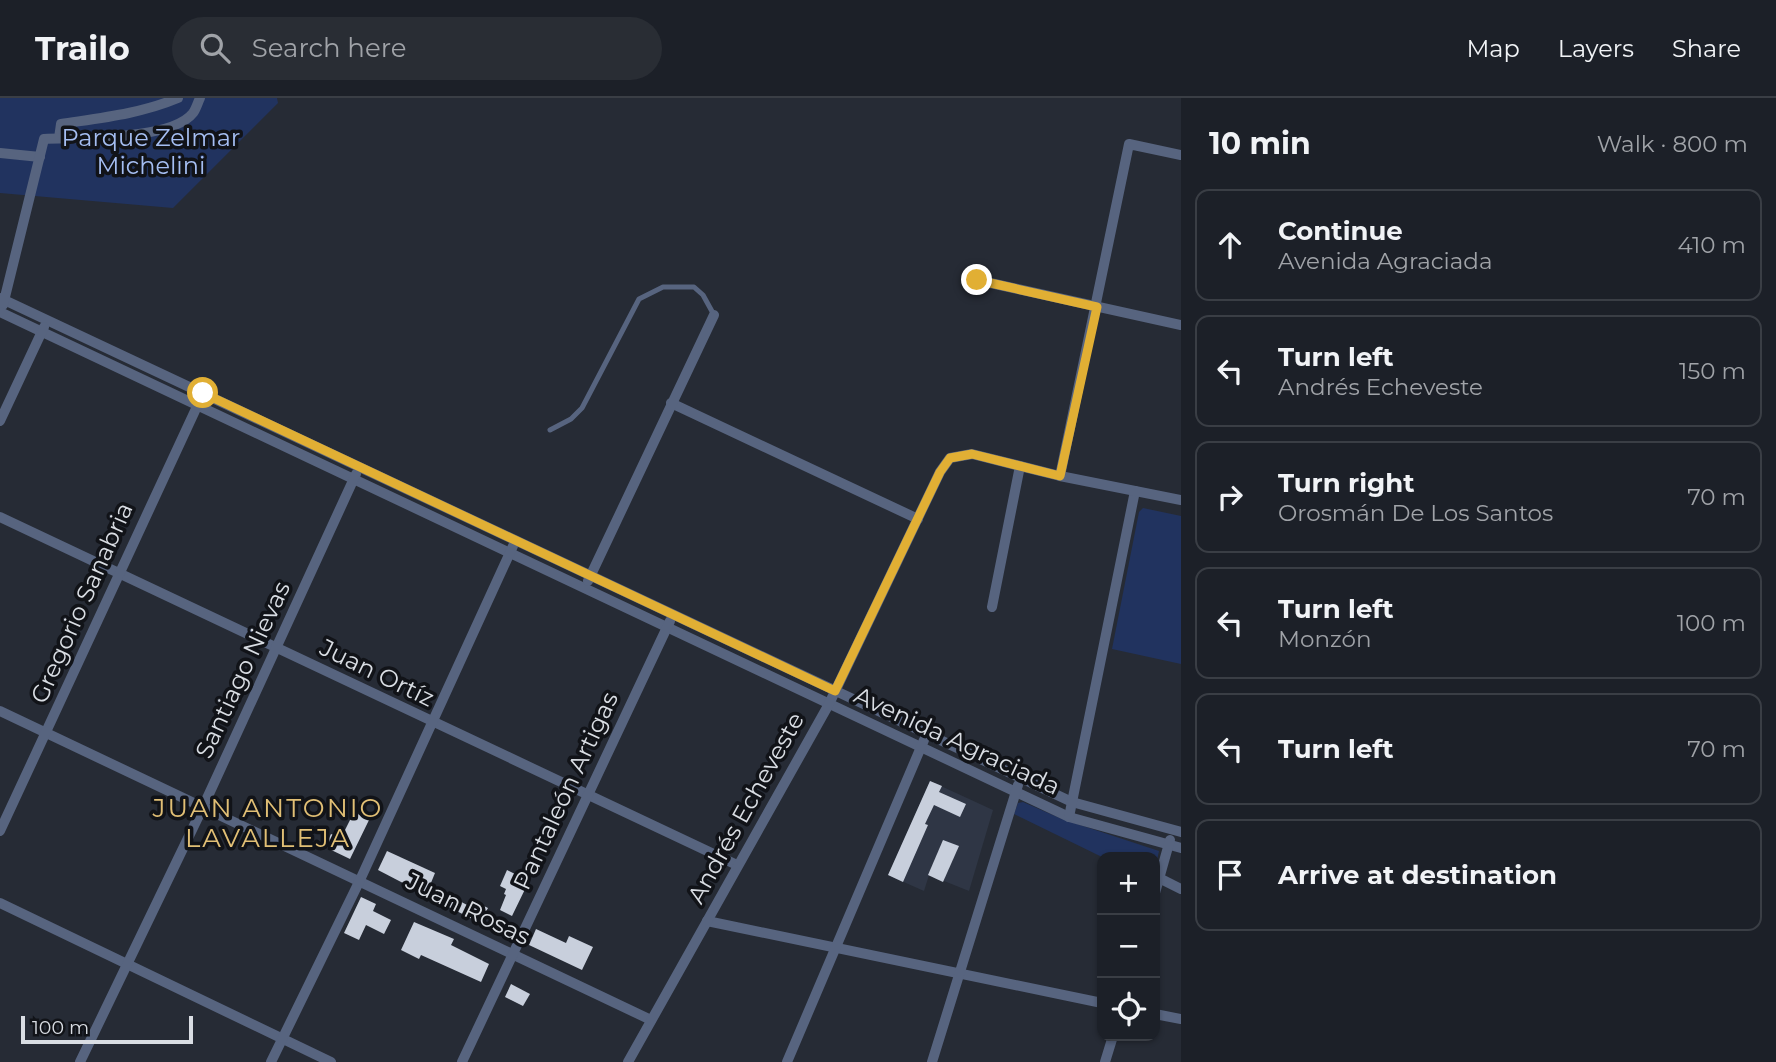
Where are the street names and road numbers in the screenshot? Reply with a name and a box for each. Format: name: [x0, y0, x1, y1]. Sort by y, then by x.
street label: Gregorio Sanabria: [24, 498, 139, 708]
street label: Santiago Nievas: [189, 577, 296, 763]
street label: Juan Ortíz: [314, 632, 439, 713]
street label: Avenida Agraciada: [850, 680, 1065, 801]
street label: Pantaleón Artigas: [507, 687, 624, 894]
street label: Andrés Echeveste: [681, 707, 810, 908]
street label: Juan Rosas: [400, 866, 535, 951]

